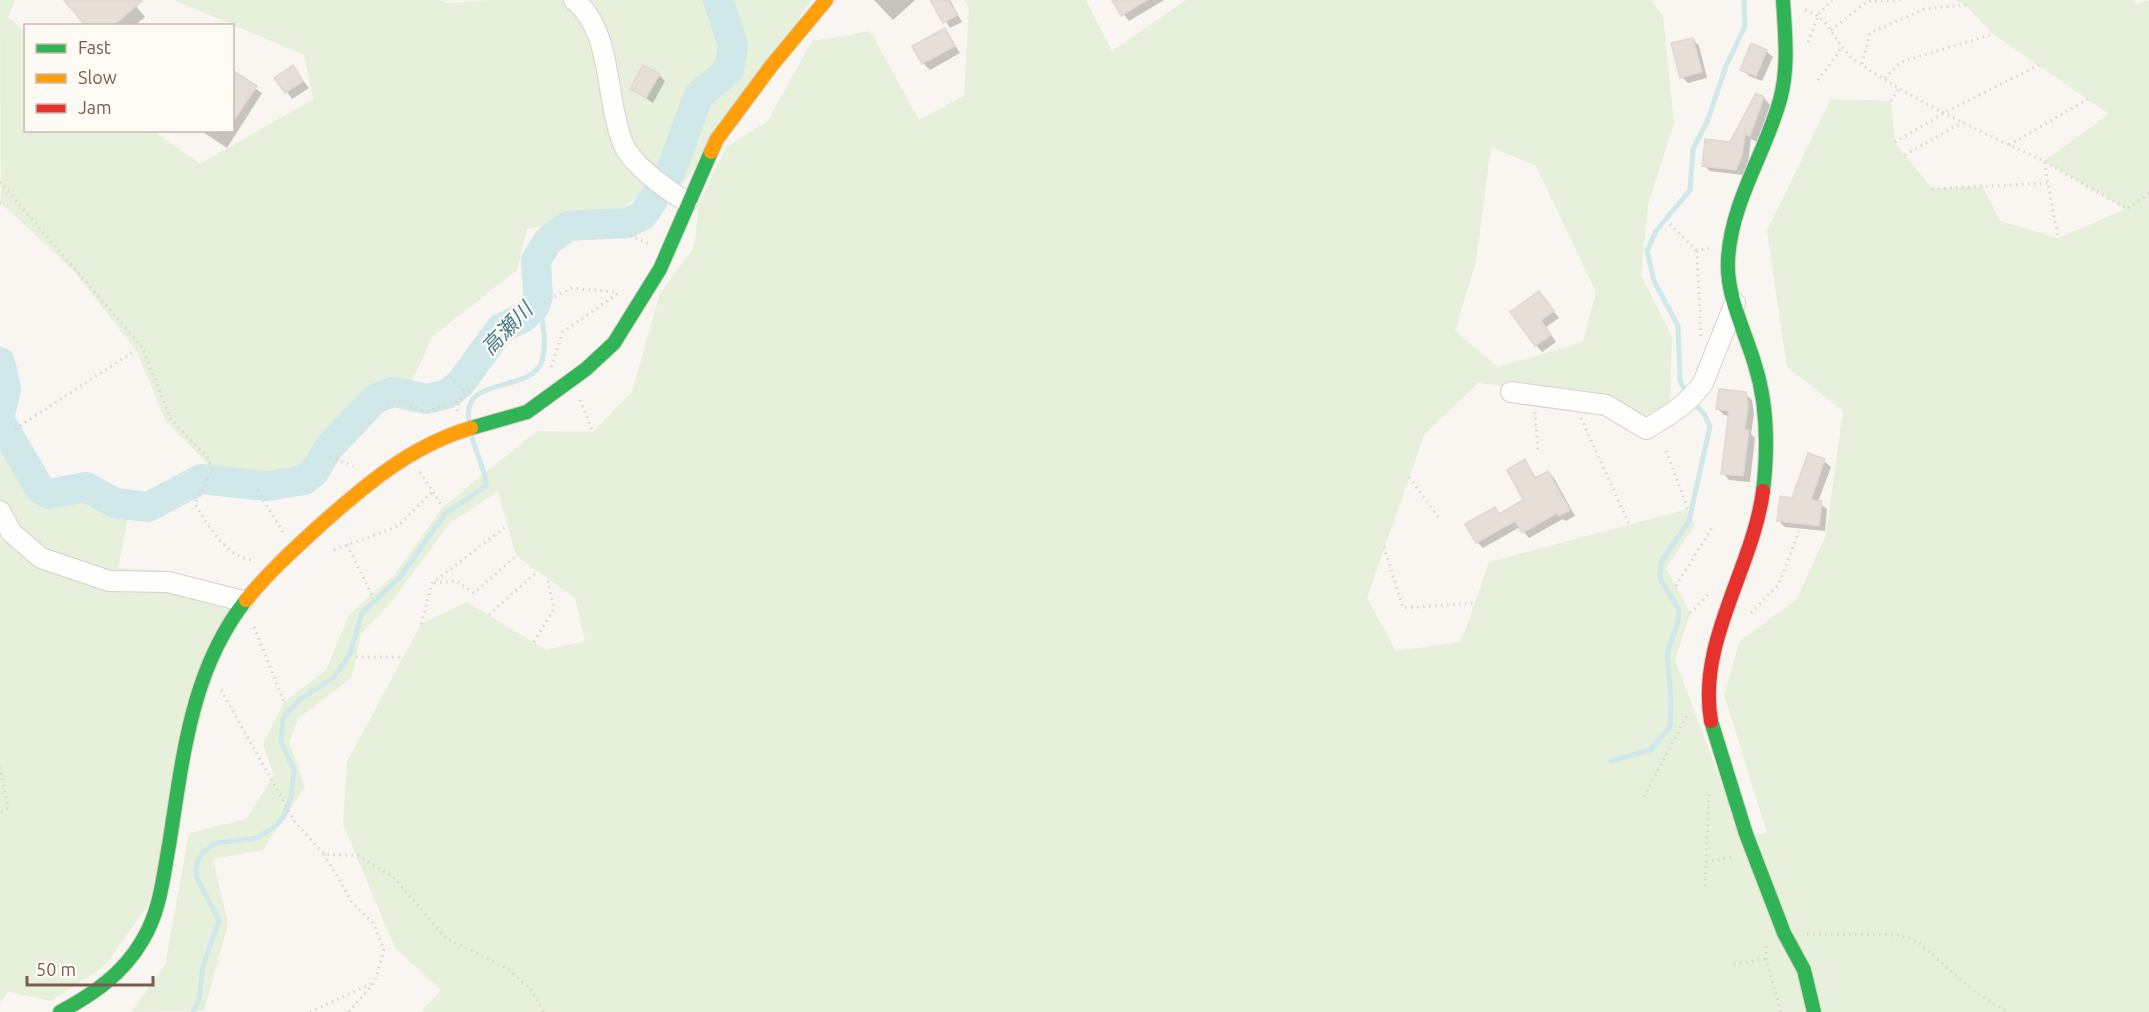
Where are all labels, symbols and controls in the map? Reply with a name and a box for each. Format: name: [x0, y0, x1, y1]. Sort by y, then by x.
legend: [24, 24, 234, 132]
text: Fast: [78, 37, 111, 57]
text: Slow: [78, 67, 117, 87]
text: Jam: [78, 97, 112, 117]
water label: 高瀬川: [476, 296, 538, 359]
scale bar: [27, 949, 153, 987]
text: 50 m: [36, 959, 76, 979]

